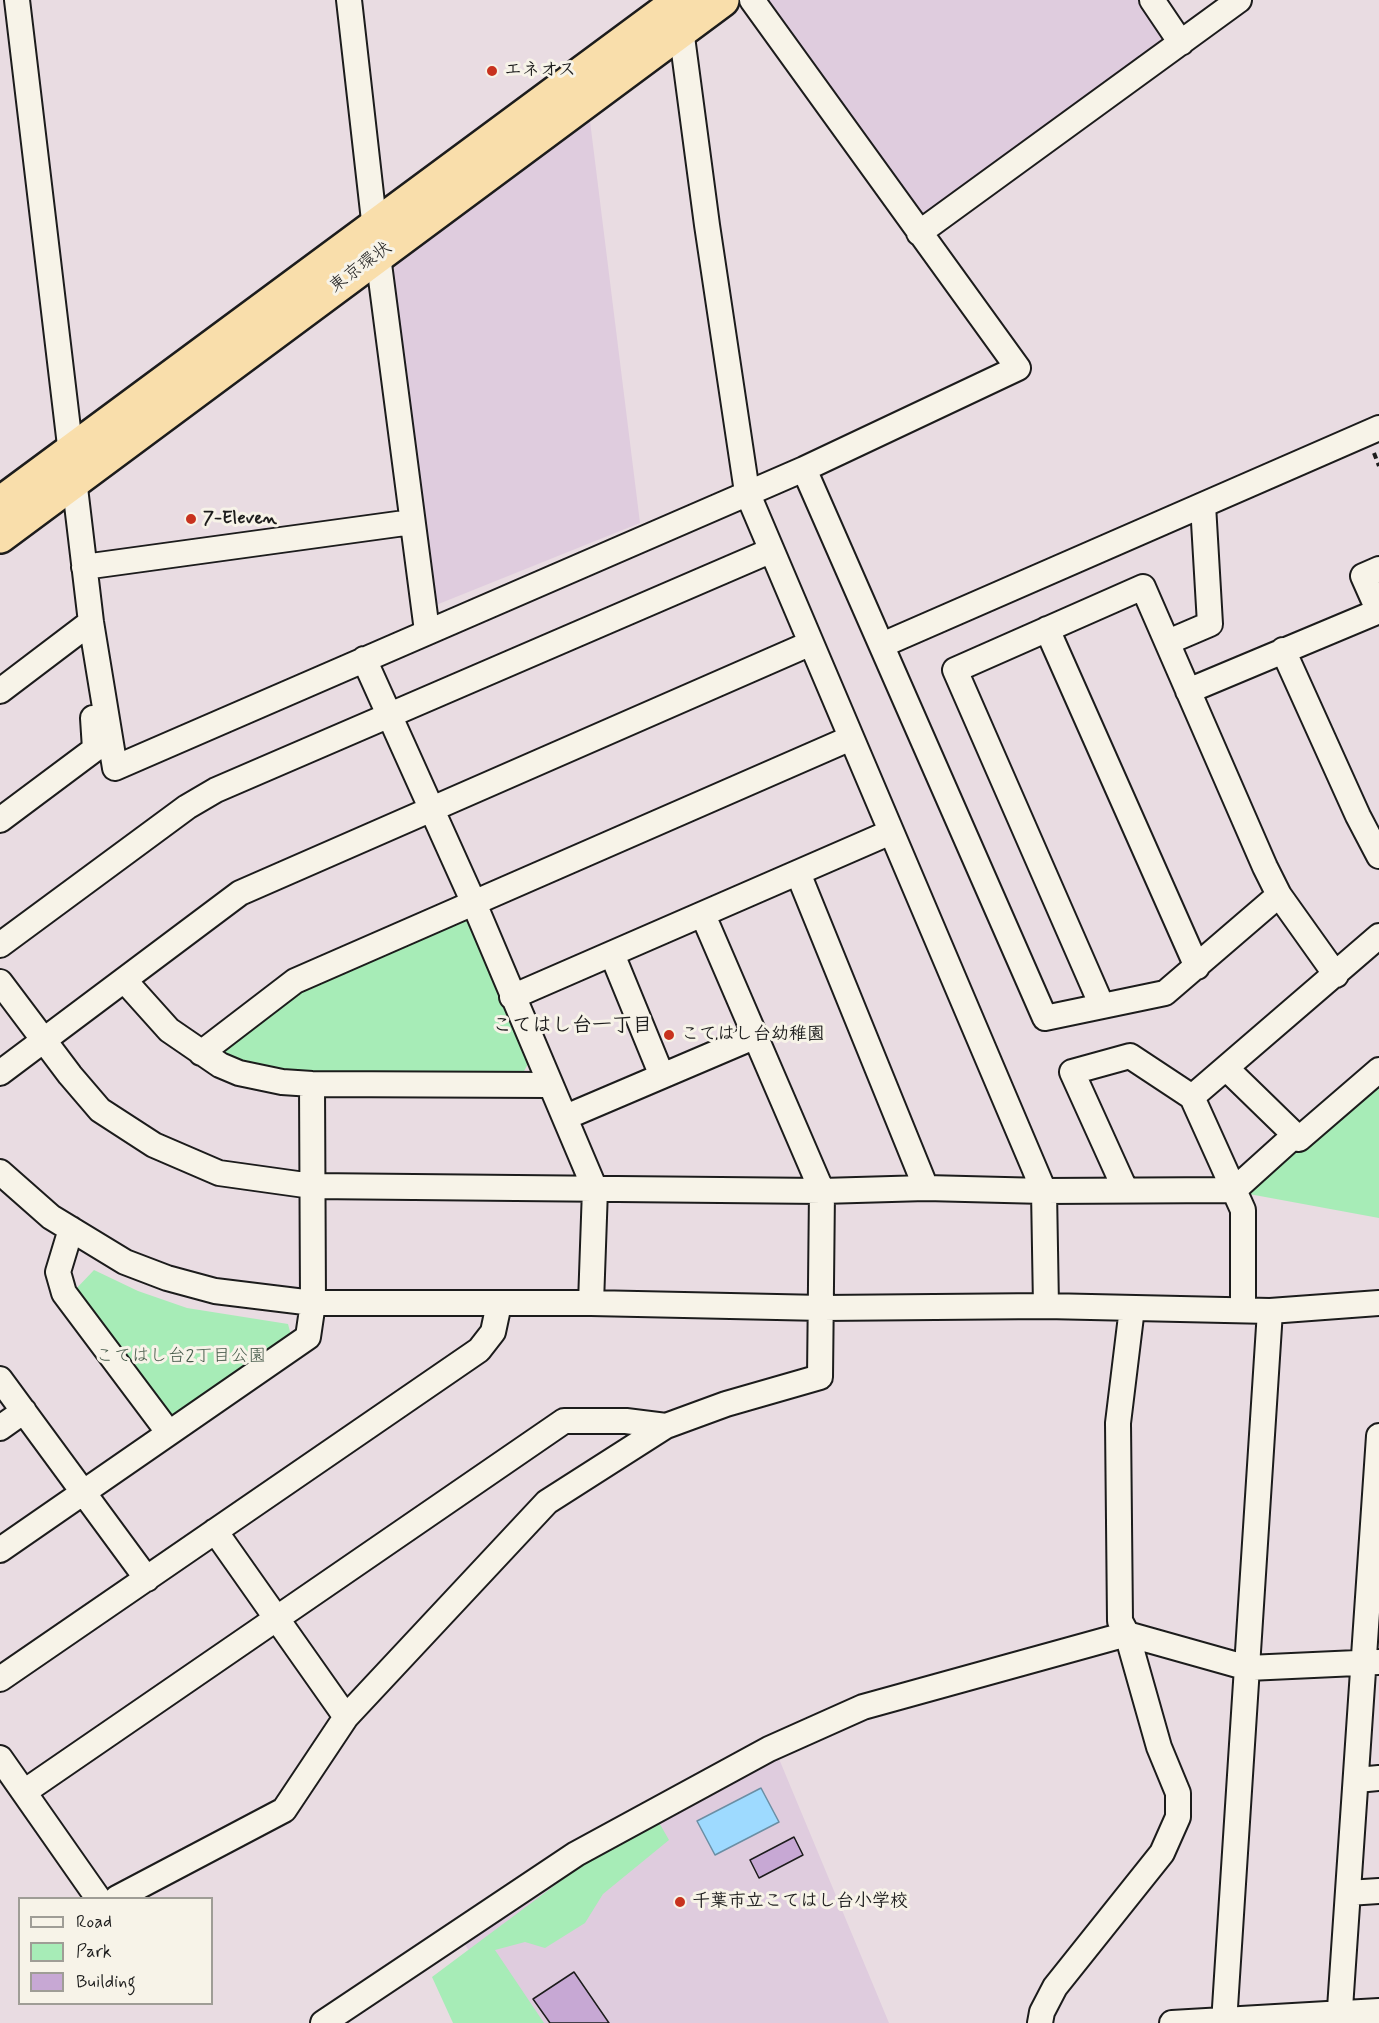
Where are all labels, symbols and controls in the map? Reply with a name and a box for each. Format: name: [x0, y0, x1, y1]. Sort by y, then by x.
place label: エネオス: [504, 60, 576, 82]
marker: エネオス: [485, 64, 499, 78]
street label: 東京環状: [326, 238, 396, 298]
place label: 7-Eleven: [203, 508, 277, 530]
marker: 7-Eleven: [184, 512, 198, 526]
district label: こてはし台一丁目: [492, 1015, 652, 1039]
place label: こてはし台幼稚園: [681, 1024, 825, 1046]
marker: こてはし台幼稚園: [662, 1028, 676, 1042]
park label: こてはし台2丁目公園: [96, 1346, 266, 1368]
place label: 千葉市立こてはし台小学校: [692, 1891, 908, 1913]
marker: 千葉市立こてはし台小学校: [673, 1895, 687, 1909]
legend: [18, 1897, 213, 2005]
text: Road: [76, 1910, 112, 1934]
text: Park: [76, 1940, 112, 1964]
text: Building: [76, 1970, 136, 1994]

